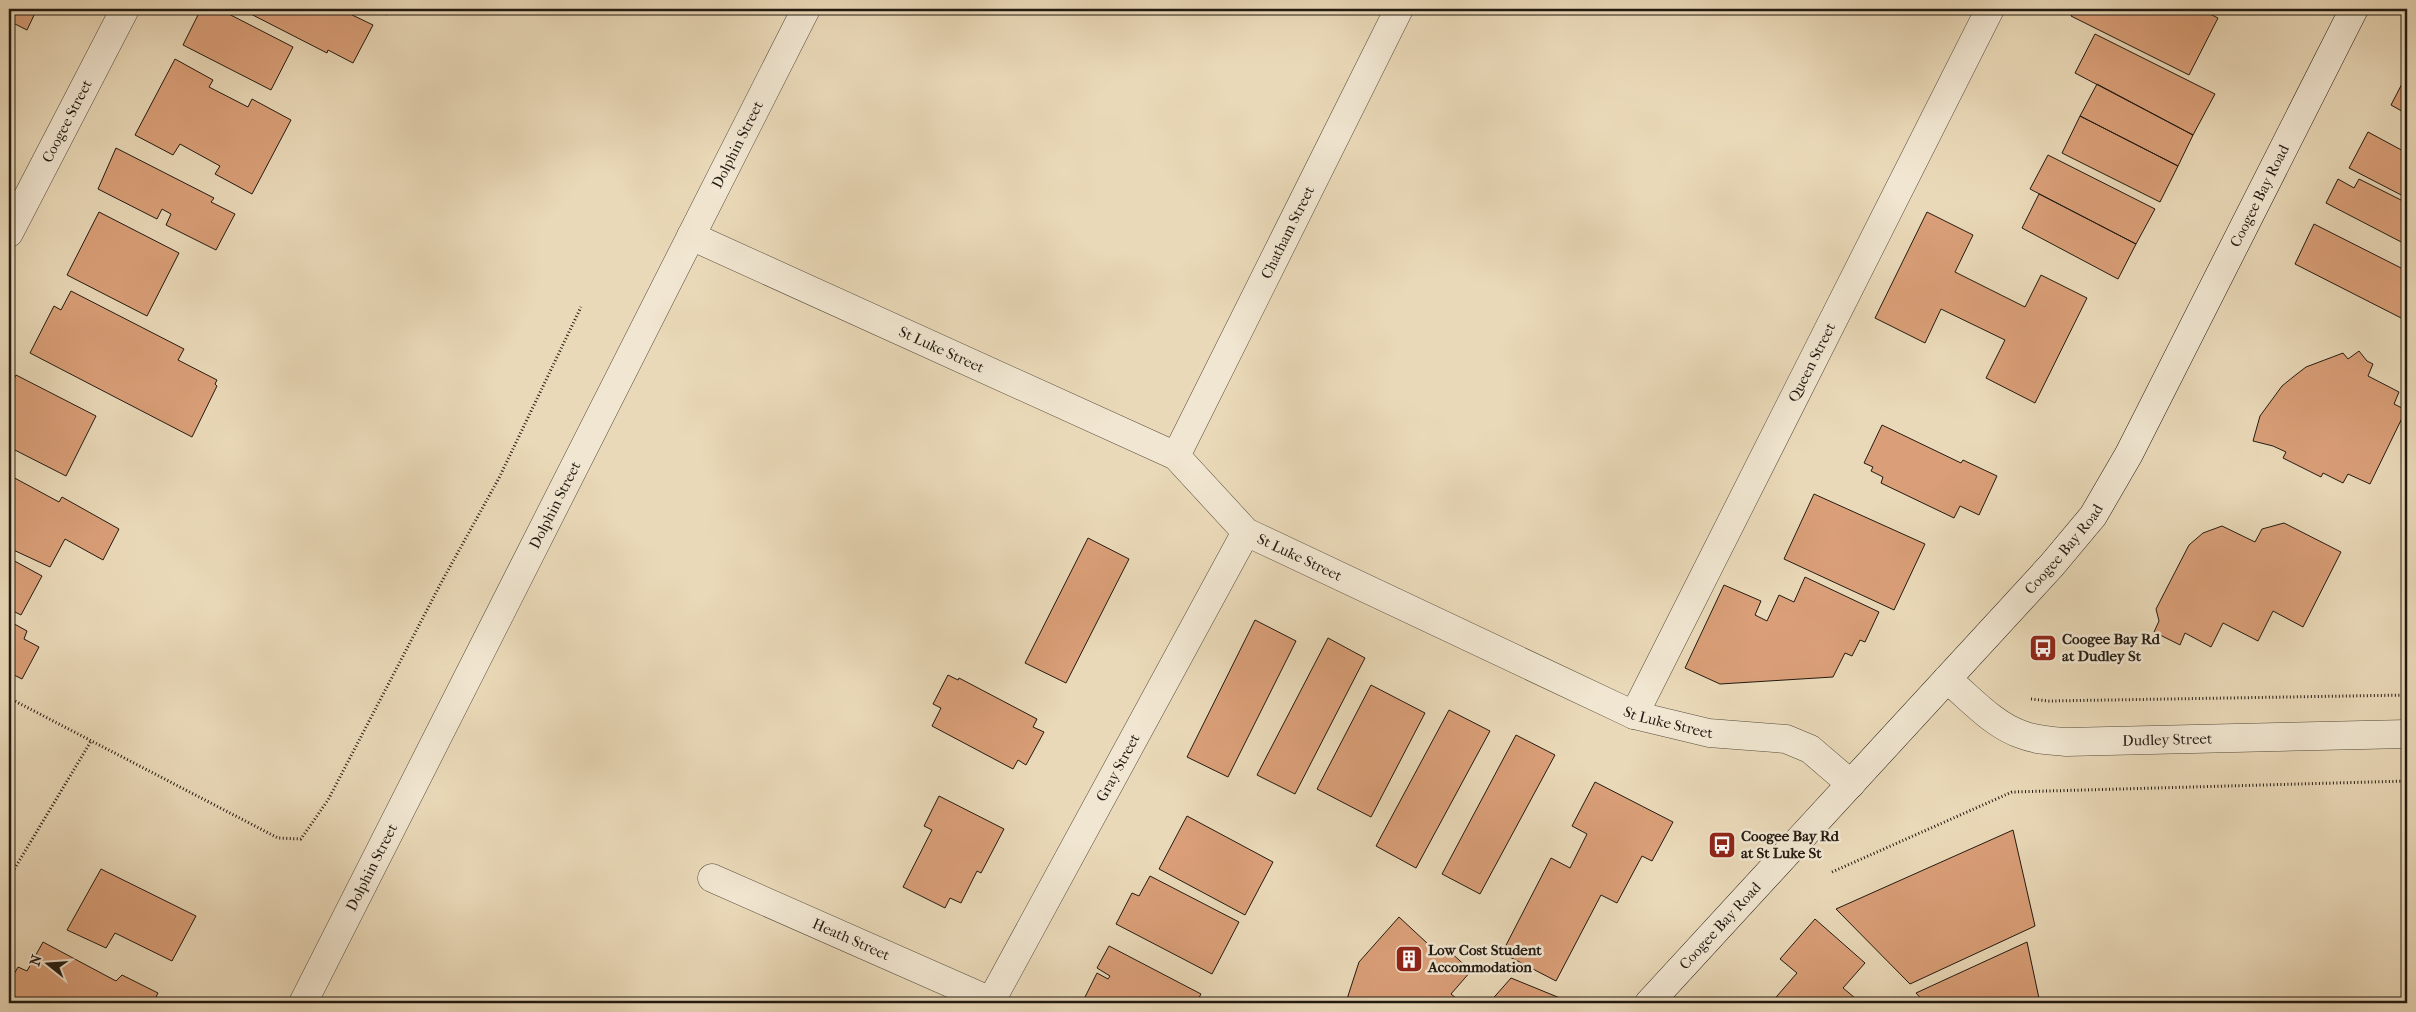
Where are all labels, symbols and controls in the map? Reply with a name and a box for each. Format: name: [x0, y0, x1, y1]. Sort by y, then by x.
street label: Coogee Street: [38, 76, 96, 166]
street label: Dolphin Street: [708, 97, 767, 191]
street label: Coogee Bay Road: [2226, 141, 2293, 250]
street label: Chatham Street: [1257, 182, 1319, 282]
street label: Queen Street: [1784, 319, 1840, 405]
street label: St Luke Street: [896, 322, 987, 377]
street label: Dolphin Street: [525, 458, 585, 552]
street label: Coogee Bay Road: [2021, 500, 2107, 598]
street label: St Luke Street: [1254, 530, 1345, 585]
place label: Coogee Bay Rd at Dudley St: [2062, 630, 2161, 665]
bus stop icon: Coogee Bay Rd at Dudley St: [2028, 633, 2058, 663]
street label: St Luke Street: [1620, 702, 1714, 742]
street label: Gray Street: [1092, 730, 1144, 805]
street label: Dudley Street: [2122, 730, 2213, 750]
street label: Dolphin Street: [342, 820, 402, 914]
place label: Coogee Bay Rd at St Luke St: [1741, 827, 1840, 862]
bus stop icon: Coogee Bay Rd at St Luke St: [1707, 830, 1737, 860]
street label: Coogee Bay Road: [1675, 878, 1765, 973]
street label: Heath Street: [810, 914, 893, 964]
north arrow: [22, 940, 72, 990]
place label: Low Cost Student Accommodation: [1427, 941, 1542, 976]
building icon: Low Cost Student Accommodation: [1394, 944, 1424, 974]
text: N: [26, 952, 46, 968]

